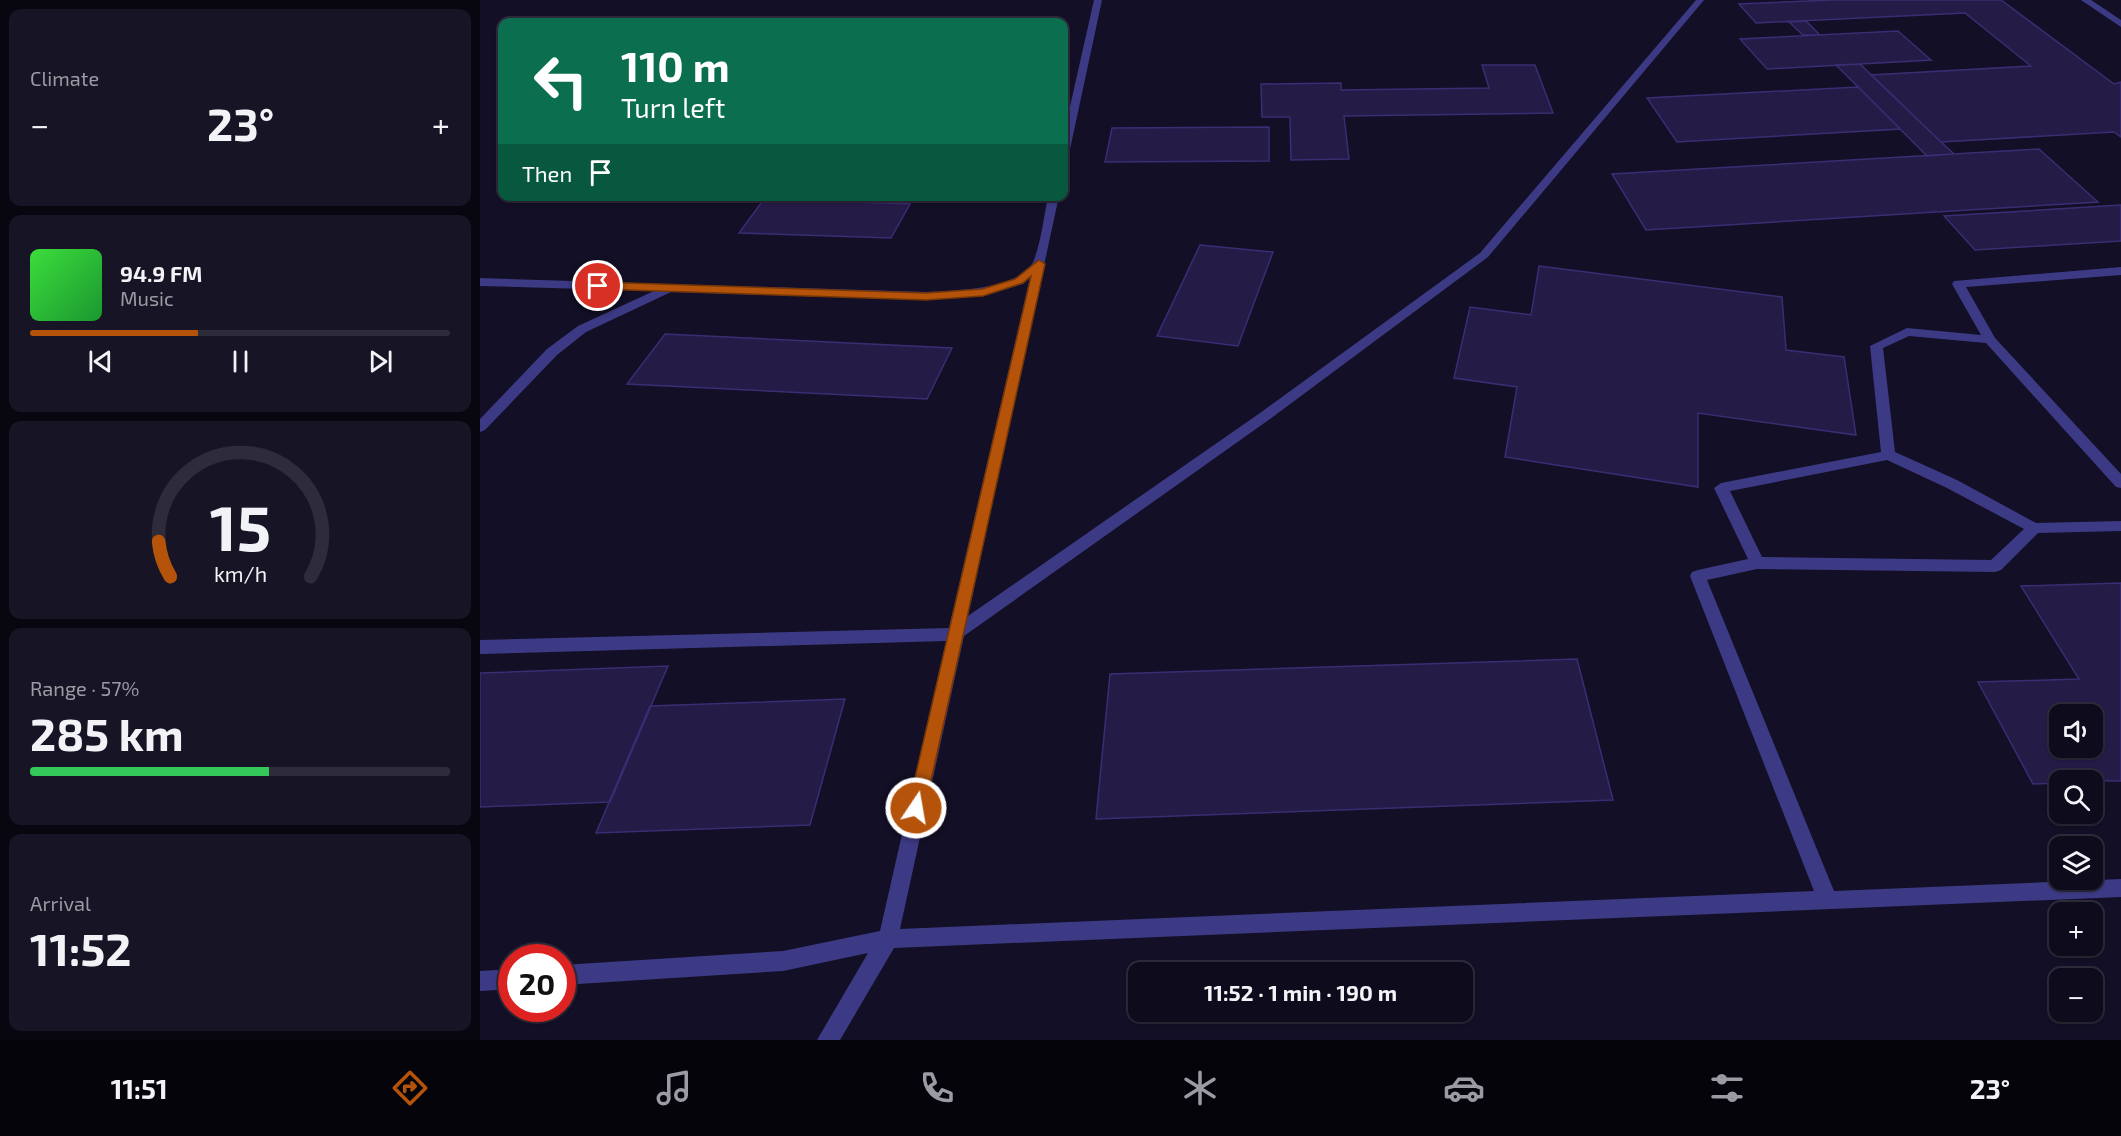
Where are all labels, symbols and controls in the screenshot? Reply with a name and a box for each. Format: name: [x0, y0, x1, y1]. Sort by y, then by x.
text: 110 m: [621, 40, 730, 90]
icon: left: [522, 42, 600, 120]
text: Climate: [30, 66, 99, 90]
text: Turn left: [621, 91, 725, 123]
text: 23°: [207, 96, 274, 150]
text: −: [30, 104, 49, 144]
text: +: [432, 104, 450, 144]
icon: arrive: [584, 156, 617, 189]
text: Then: [522, 160, 572, 186]
text: 94.9 FM: [120, 260, 202, 286]
pin: [572, 260, 623, 311]
icon: arrive: [581, 269, 614, 302]
text: Music: [120, 286, 174, 310]
icon: previous: [84, 345, 117, 378]
icon: pause: [224, 345, 257, 378]
icon: next: [364, 345, 397, 378]
text: 15: [209, 489, 271, 564]
text: km/h: [213, 561, 267, 586]
text: Range · 57%: [30, 676, 139, 700]
map controls: [2049, 704, 2103, 1022]
button: sound: [2049, 704, 2103, 758]
text: 285 km: [30, 706, 184, 760]
button: search: [2049, 770, 2103, 824]
position arrow: [884, 776, 948, 840]
button: layers: [2049, 836, 2103, 890]
text: Arrival: [30, 891, 91, 915]
button: +: [2049, 902, 2103, 956]
text: 11:52: [30, 921, 131, 975]
speed limit sign: 20: [498, 944, 576, 1022]
button: −: [2049, 968, 2103, 1022]
text: 11:52 · 1 min · 190 m: [1204, 979, 1397, 1005]
icon: directions: [389, 1067, 431, 1109]
icon: music: [653, 1067, 695, 1109]
icon: phone: [916, 1067, 958, 1109]
icon: climate: [1179, 1067, 1221, 1109]
icon: car: [1443, 1067, 1485, 1109]
icon: filters: [1706, 1067, 1748, 1109]
text: 11:51: [111, 1072, 168, 1104]
text: 23°: [1970, 1072, 2010, 1104]

